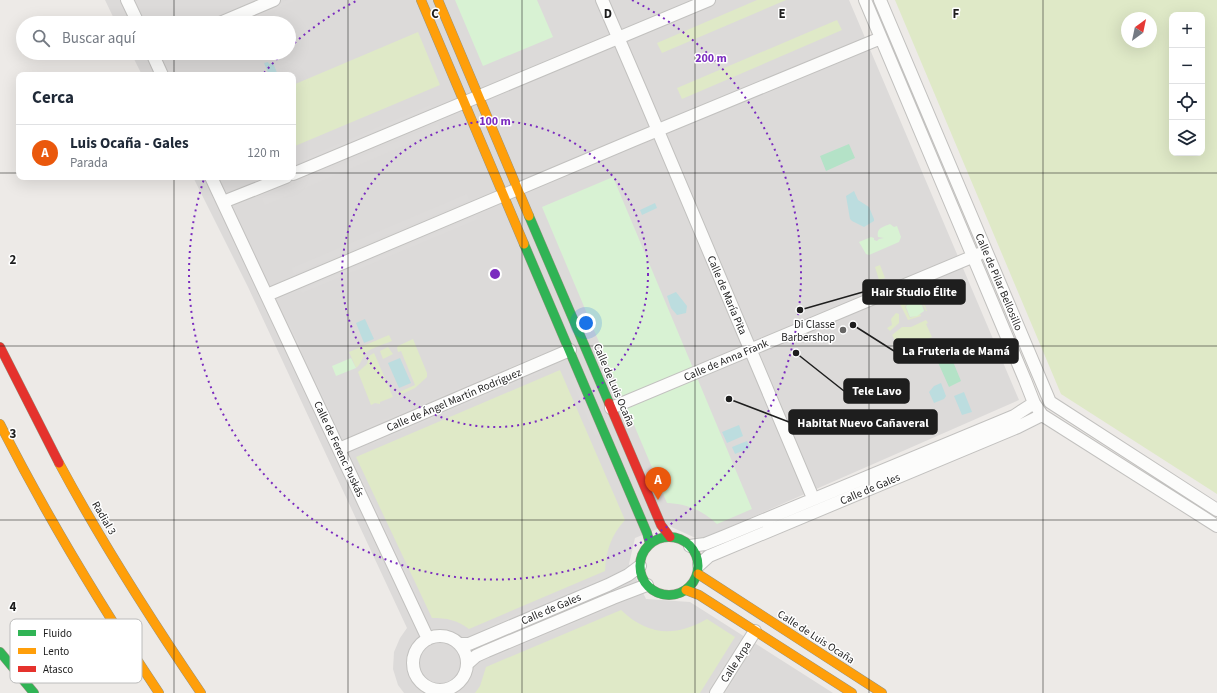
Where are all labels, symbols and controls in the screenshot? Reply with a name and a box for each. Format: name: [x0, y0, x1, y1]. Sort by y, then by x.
text: C: [431, 5, 439, 23]
text: D: [604, 5, 612, 23]
text: E: [778, 5, 786, 23]
text: F: [953, 5, 960, 23]
north arrow: [1121, 12, 1157, 48]
map controls: [1169, 12, 1205, 156]
button: +: [1169, 12, 1205, 48]
search box: [16, 16, 296, 60]
icon: search: [30, 27, 52, 49]
text: Buscar aquí: [62, 28, 135, 49]
button: −: [1169, 48, 1205, 84]
text: 200 m: [695, 50, 727, 67]
button: locate: [1169, 84, 1205, 120]
text: Cerca: [32, 86, 74, 110]
text: 100 m: [479, 113, 511, 130]
button: layers: [1169, 120, 1205, 156]
text: Luis Ocaña - Gales: [70, 133, 189, 154]
text: A: [41, 144, 49, 162]
text: 120 m: [247, 144, 280, 162]
text: Parada: [70, 154, 108, 172]
street label: Calle de Pilar Bellosillo: [972, 231, 1026, 333]
text: 2: [10, 251, 17, 269]
street label: Calle de María Pita: [704, 253, 750, 337]
centre of rings: [488, 267, 502, 281]
callout: Hair Studio Élite: [863, 280, 965, 304]
text: Hair Studio Élite: [871, 284, 957, 301]
your location: [576, 313, 596, 333]
place label: Di Classe Barbershop: [781, 317, 836, 345]
marker: Di Classe Barbershop: [838, 325, 848, 335]
street label: Calle de Anna Frank: [681, 335, 771, 385]
callout: La Fruteria de Mamá: [894, 339, 1018, 363]
street label: Calle de Luis Ocaña: [590, 341, 638, 429]
text: La Fruteria de Mamá: [902, 343, 1010, 360]
street label: Calle de Ángel Martín Rodríguez: [384, 365, 524, 435]
callout: Tele Lavo: [844, 379, 909, 403]
text: Tele Lavo: [852, 383, 902, 400]
street label: Calle de Ferenc Puskás: [310, 399, 368, 500]
callout: Habitat Nuevo Cañaveral: [789, 410, 937, 434]
text: Habitat Nuevo Cañaveral: [797, 415, 929, 432]
text: 3: [10, 425, 17, 443]
pin: A: [645, 467, 671, 500]
street label: Calle de Gales: [838, 469, 903, 508]
street label: Radial 3: [88, 498, 120, 538]
street label: Calle de Gales: [519, 589, 584, 628]
text: 4: [10, 598, 17, 616]
street label: Calle de Luis Ocaña: [775, 606, 857, 668]
legend: [10, 619, 142, 683]
text: Fluido: [43, 626, 72, 641]
street label: Calle Arpa: [717, 638, 755, 686]
text: Lento: [43, 644, 69, 659]
text: Atasco: [43, 662, 73, 677]

